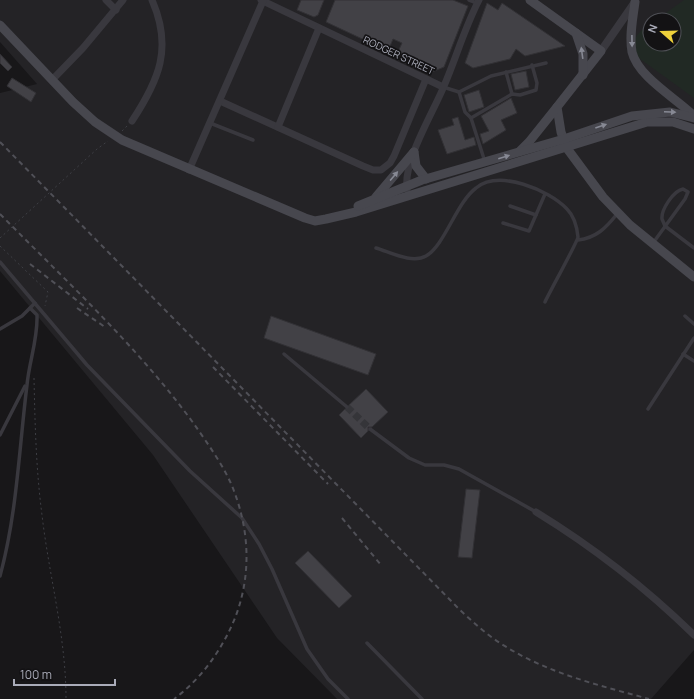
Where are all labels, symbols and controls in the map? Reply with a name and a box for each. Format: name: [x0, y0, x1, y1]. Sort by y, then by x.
north arrow: [642, 12, 682, 52]
text: N: [644, 22, 661, 35]
street label: RODGER STREET: [361, 32, 437, 78]
one-way arrow: [628, 35, 635, 47]
one-way arrow: [579, 47, 585, 59]
one-way arrow: [664, 109, 677, 115]
one-way arrow: [595, 123, 607, 129]
one-way arrow: [499, 154, 511, 160]
one-way arrow: [390, 170, 399, 181]
scale bar: [14, 661, 115, 687]
text: 100 m: [20, 666, 52, 683]

